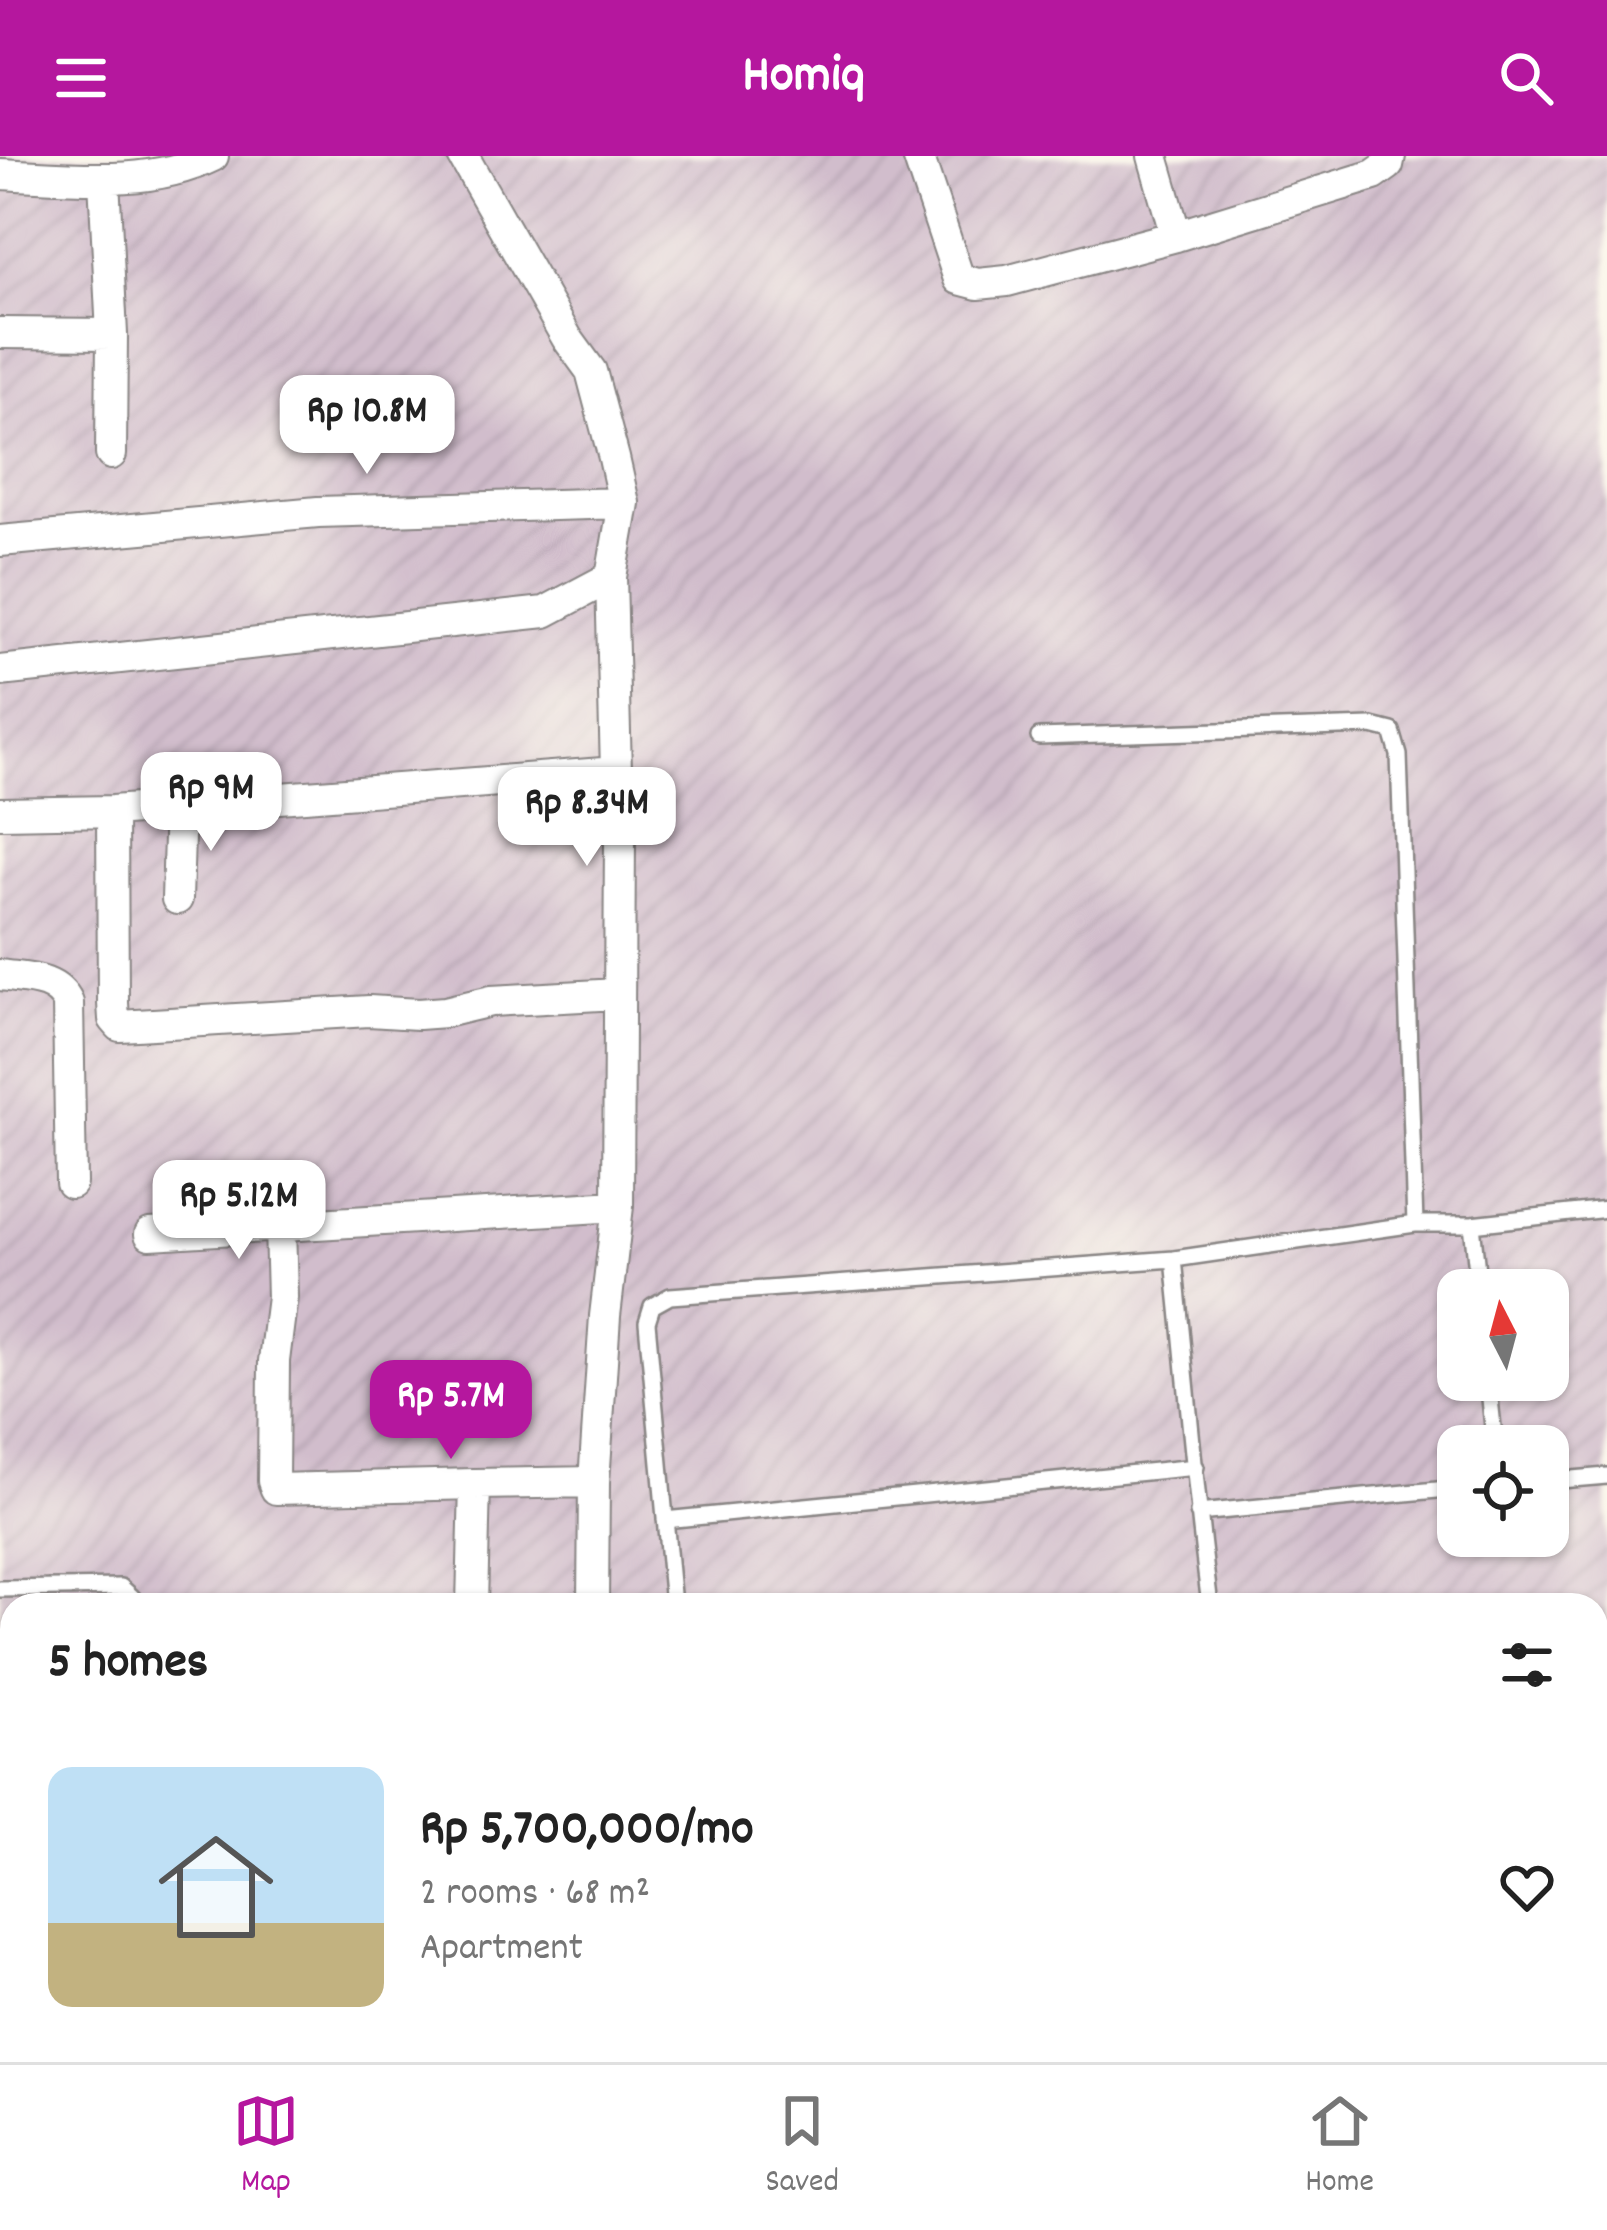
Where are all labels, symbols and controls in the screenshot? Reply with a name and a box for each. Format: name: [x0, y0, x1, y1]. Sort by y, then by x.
text: Homiq: [742, 40, 865, 117]
icon: menu: [48, 45, 114, 111]
icon: search: [1493, 45, 1559, 111]
pin: Rp 10.8M: [243, 375, 491, 477]
text: Rp 10.8M: [307, 386, 427, 441]
pin: Rp 9M: [127, 752, 295, 854]
text: Rp 9M: [168, 763, 254, 818]
pin: Rp 8.34M: [463, 767, 711, 869]
text: Rp 8.34M: [525, 778, 649, 833]
pin: Rp 5.12M: [115, 1160, 363, 1262]
text: Rp 5.12M: [180, 1171, 298, 1226]
north arrow: [1437, 1269, 1569, 1401]
map controls: [1437, 1269, 1569, 1557]
pin: Rp 5.7M: [340, 1360, 562, 1462]
text: Rp 5.7M: [397, 1371, 505, 1426]
button: locate: [1437, 1425, 1569, 1557]
text: 5 homes: [48, 1629, 208, 1701]
icon: filters: [1494, 1632, 1560, 1698]
text: Rp 5,700,000/mo: [420, 1796, 754, 1868]
icon: home: [144, 1815, 288, 1959]
icon: heart: [1494, 1854, 1560, 1920]
text: 2 rooms · 68 m²: [420, 1868, 650, 1923]
text: Apartment: [420, 1923, 583, 1978]
tab: Map: [233, 2088, 299, 2207]
tab: Saved: [765, 2088, 839, 2207]
tab: Home: [1305, 2088, 1374, 2207]

